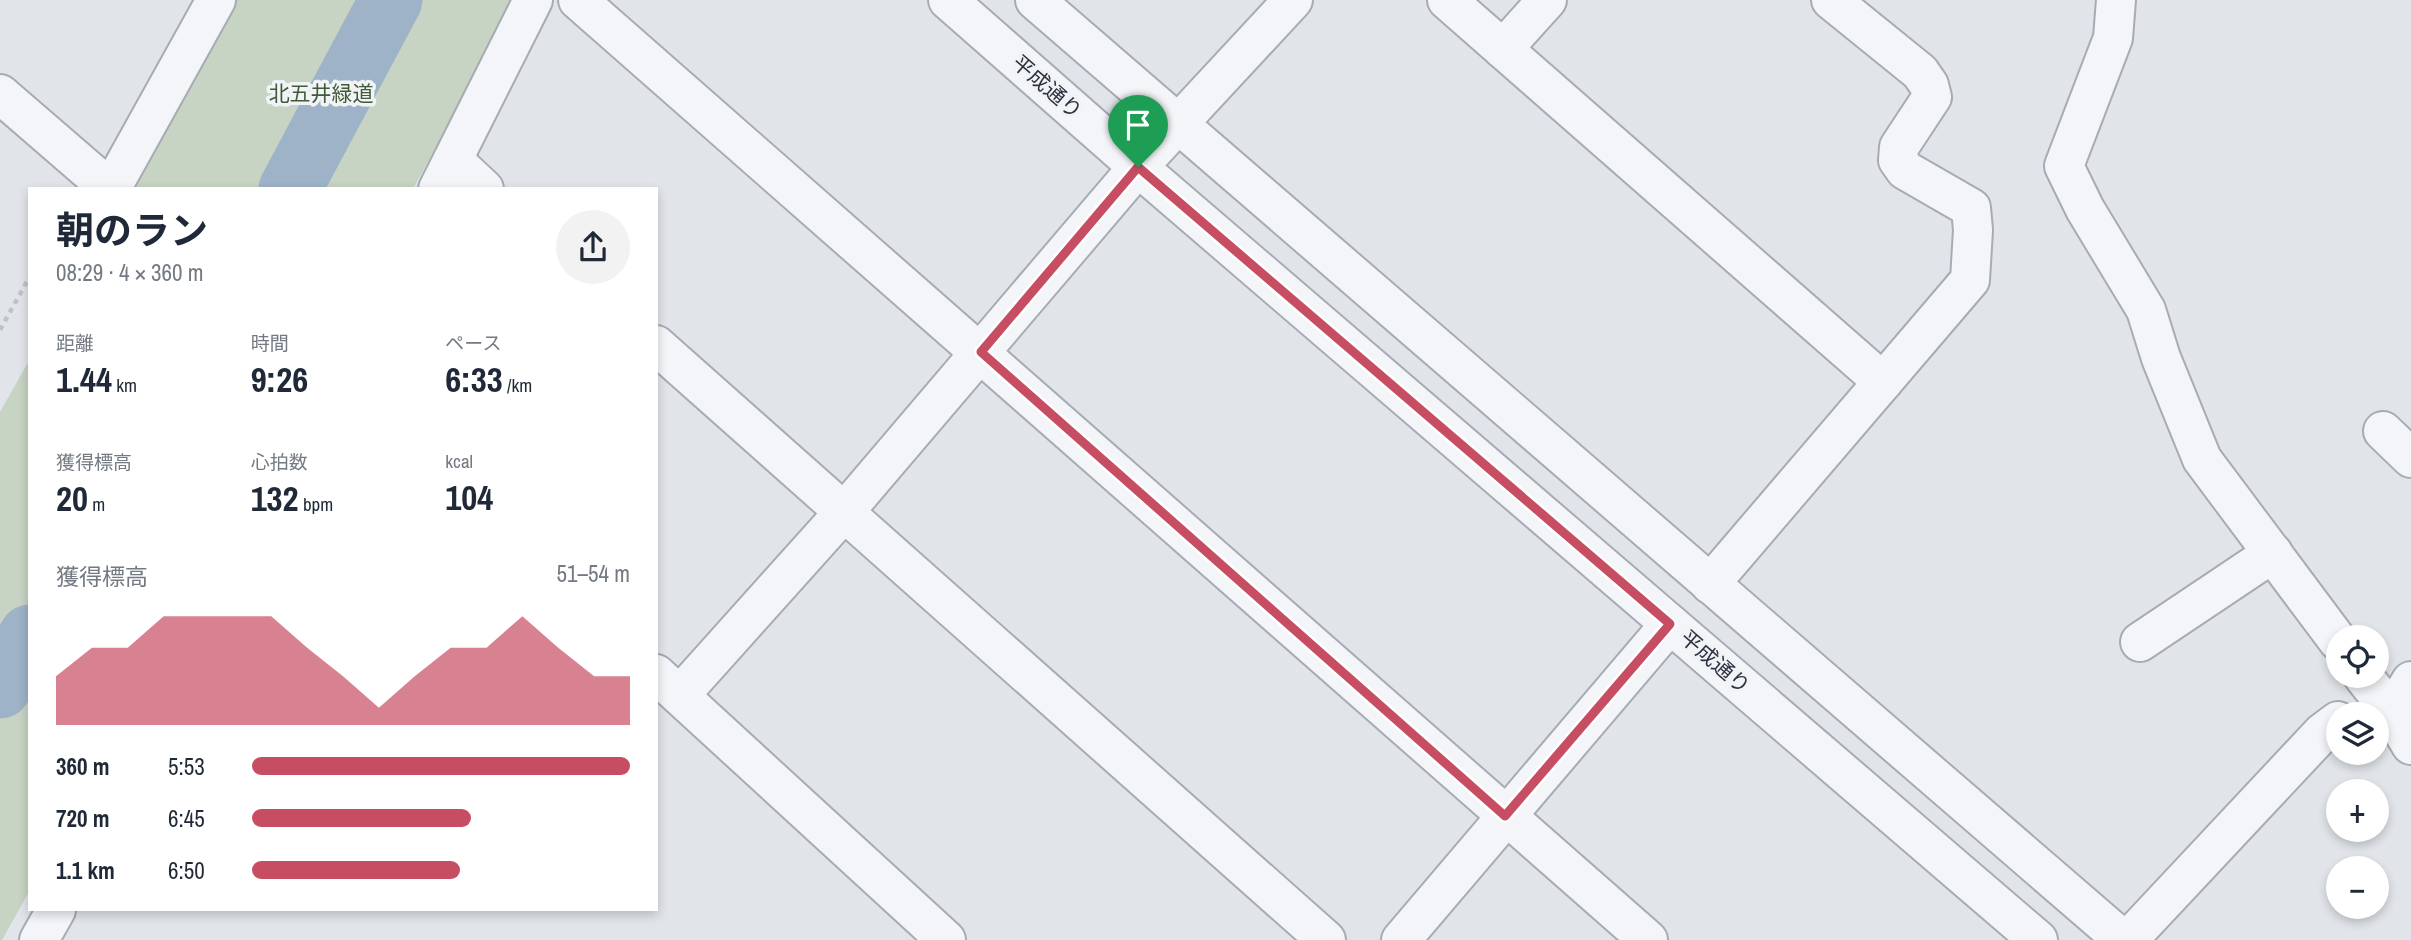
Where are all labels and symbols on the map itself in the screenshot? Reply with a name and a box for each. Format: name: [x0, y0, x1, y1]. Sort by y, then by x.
street label: 平成通り: [1006, 48, 1089, 125]
park label: 北五井緑道: [269, 79, 374, 108]
pin: [1108, 95, 1168, 167]
street label: 平成通り: [1674, 623, 1757, 700]

